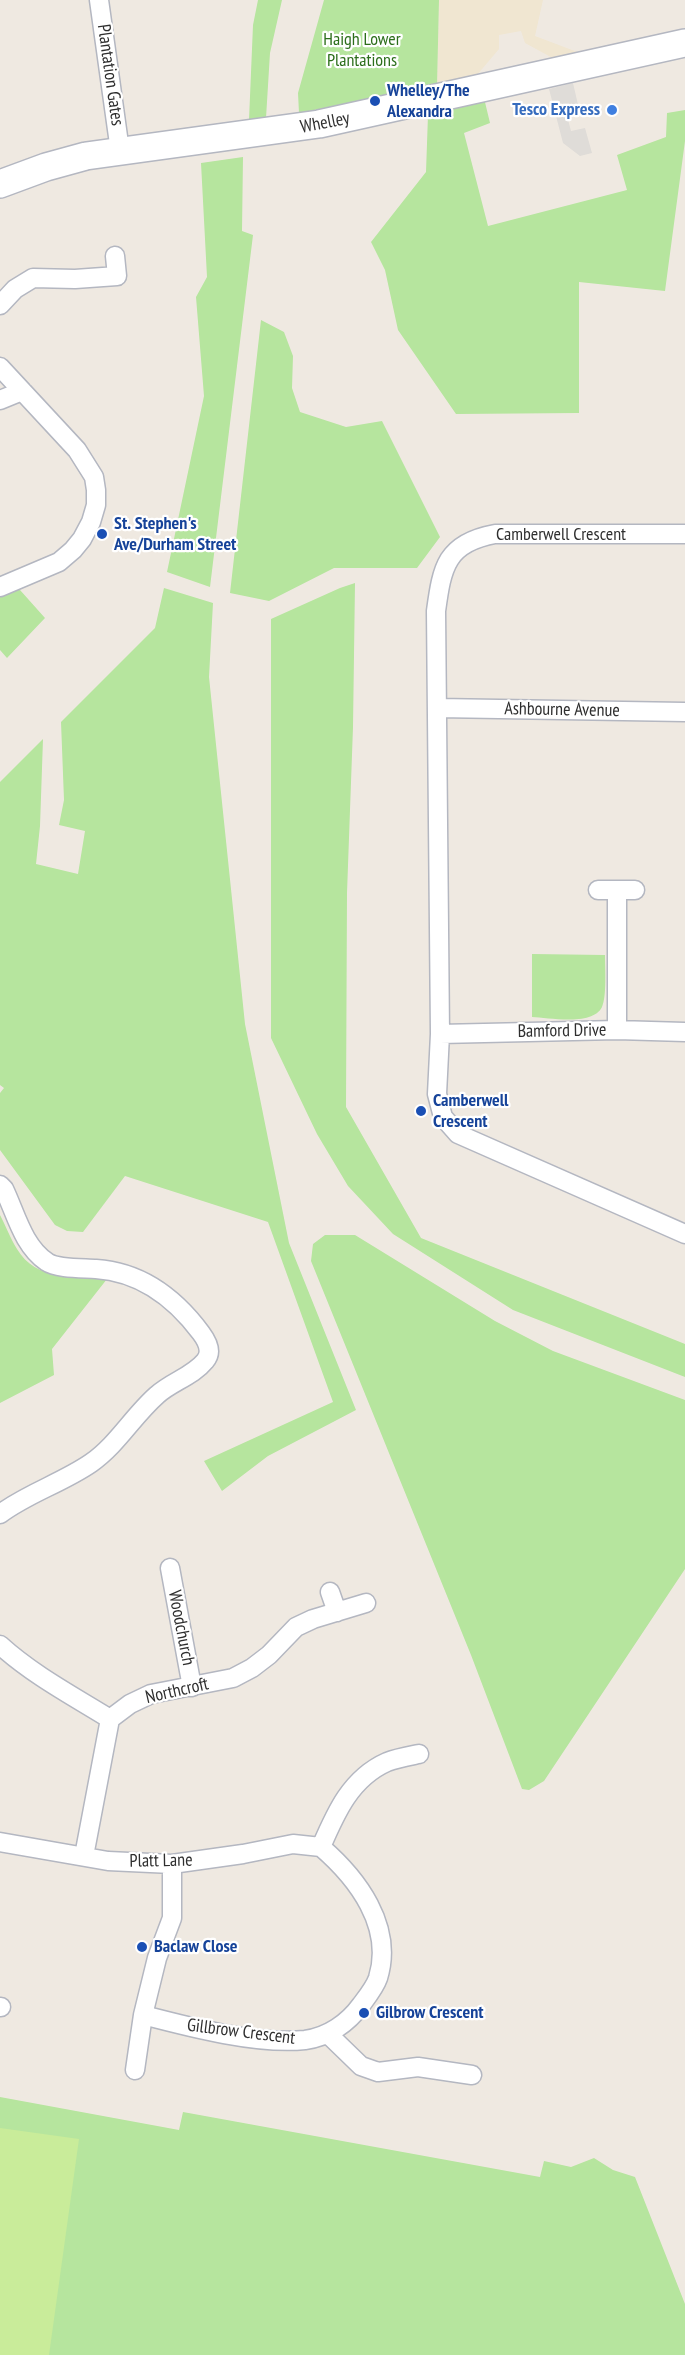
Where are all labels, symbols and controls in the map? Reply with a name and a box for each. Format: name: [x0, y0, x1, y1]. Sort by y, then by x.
street label: Plantation Gates: [92, 23, 128, 127]
park label: Haigh Lower Plantations: [323, 29, 401, 72]
place label: Whelley/The Alexandra: [387, 80, 470, 122]
marker: Whelley/The Alexandra: [368, 94, 382, 108]
place label: Tesco Express: [512, 99, 600, 121]
marker: Tesco Express: [605, 103, 619, 117]
street label: Whelley: [299, 108, 351, 138]
place label: St. Stephen's Ave/Durham Street: [114, 513, 236, 556]
street label: Camberwell Crescent: [496, 524, 626, 546]
marker: St. Stephen's Ave/Durham Street: [95, 527, 109, 541]
street label: Ashbourne Avenue: [504, 698, 620, 722]
street label: Bamford Drive: [517, 1019, 607, 1043]
place label: Camberwell Crescent: [433, 1090, 508, 1132]
marker: Camberwell Crescent: [414, 1104, 428, 1118]
street label: Woodchurch: [163, 1589, 199, 1667]
street label: Northcroft: [143, 1673, 211, 1709]
street label: Platt Lane: [129, 1850, 193, 1872]
place label: Baclaw Close: [154, 1936, 237, 1958]
marker: Baclaw Close: [135, 1940, 149, 1954]
place label: Gilbrow Crescent: [376, 2002, 483, 2024]
marker: Gilbrow Crescent: [357, 2006, 371, 2020]
street label: Gillbrow Crescent: [186, 2015, 296, 2049]

